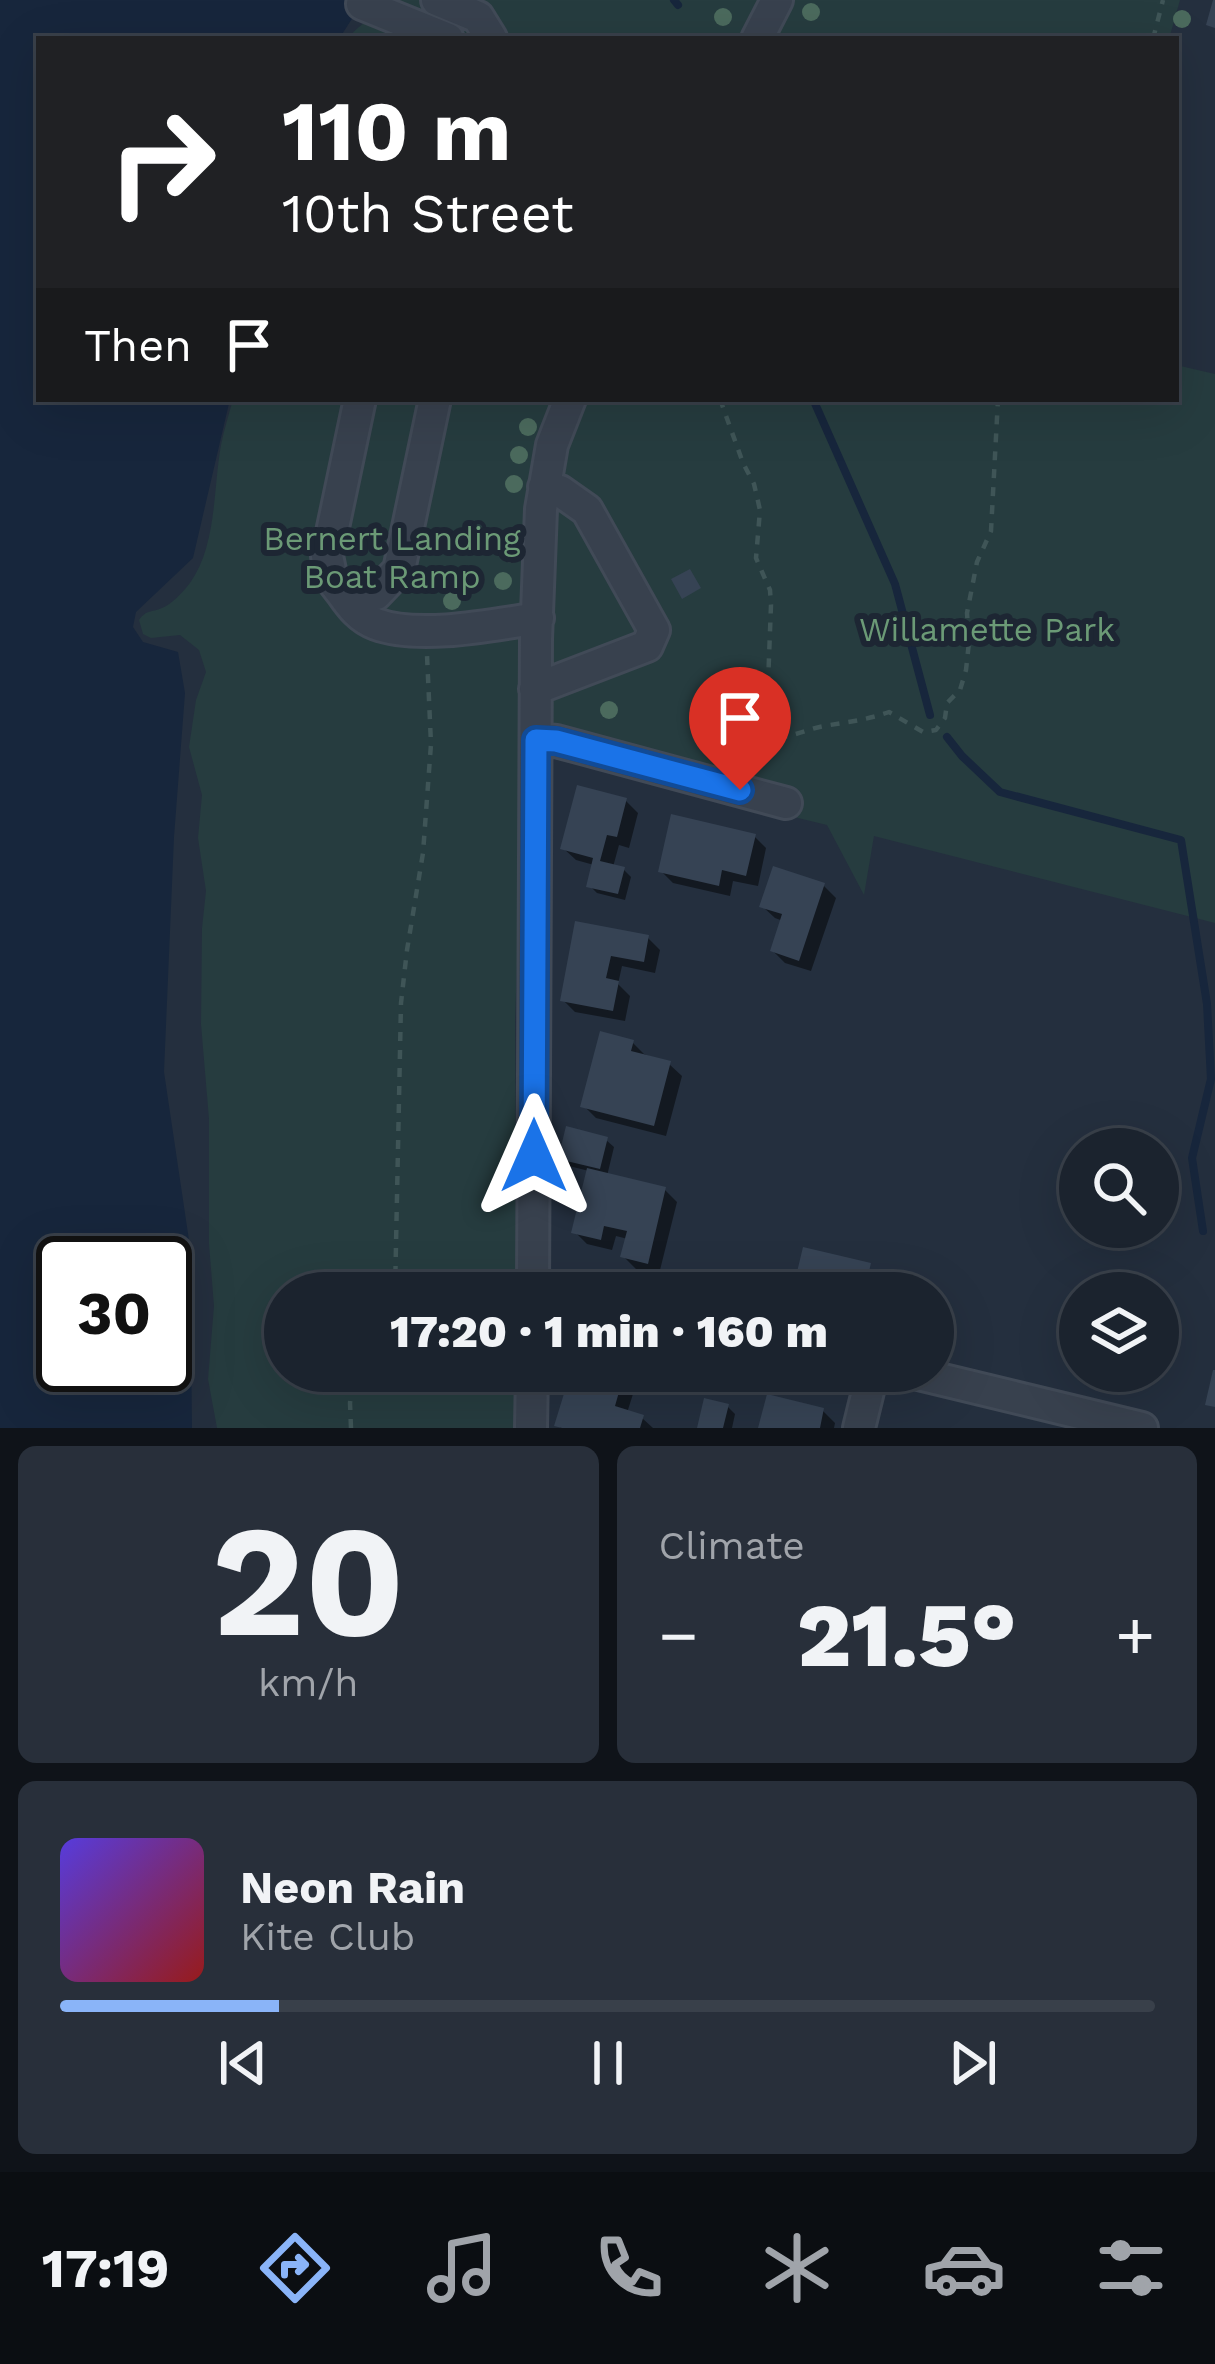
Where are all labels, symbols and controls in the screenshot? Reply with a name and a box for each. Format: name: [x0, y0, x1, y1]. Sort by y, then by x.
text: 110 m: [282, 82, 512, 180]
icon: right: [84, 84, 240, 240]
text: 10th Street: [282, 182, 574, 245]
icon: arrive: [216, 312, 282, 378]
text: Then: [84, 319, 192, 372]
park label: Bernert Landing Boat Ramp: [263, 519, 521, 596]
park label: Willamette Park: [859, 610, 1115, 649]
pin: [689, 667, 791, 790]
icon: arrive: [707, 685, 773, 751]
position arrow: [471, 1093, 597, 1219]
map controls: [1059, 1128, 1179, 1392]
button: search: [1059, 1128, 1179, 1248]
speed limit sign: 30: [36, 1236, 192, 1392]
button: layers: [1059, 1272, 1179, 1392]
text: 17:20 · 1 min · 160 m: [390, 1305, 828, 1358]
text: 20: [212, 1490, 405, 1673]
text: Climate: [659, 1523, 805, 1568]
text: 21.5°: [797, 1582, 1016, 1688]
text: −: [659, 1597, 698, 1674]
text: +: [1115, 1597, 1155, 1674]
text: km/h: [258, 1660, 358, 1705]
text: Neon Rain: [240, 1861, 465, 1914]
text: Kite Club: [240, 1914, 415, 1959]
icon: previous: [210, 2030, 276, 2096]
icon: pause: [575, 2030, 641, 2096]
icon: next: [940, 2030, 1006, 2096]
icon: directions: [253, 2226, 337, 2310]
icon: music: [420, 2226, 504, 2310]
icon: phone: [587, 2226, 671, 2310]
icon: climate: [755, 2226, 839, 2310]
icon: car: [922, 2226, 1006, 2310]
icon: filters: [1089, 2226, 1173, 2310]
text: 17:19: [42, 2237, 170, 2300]

